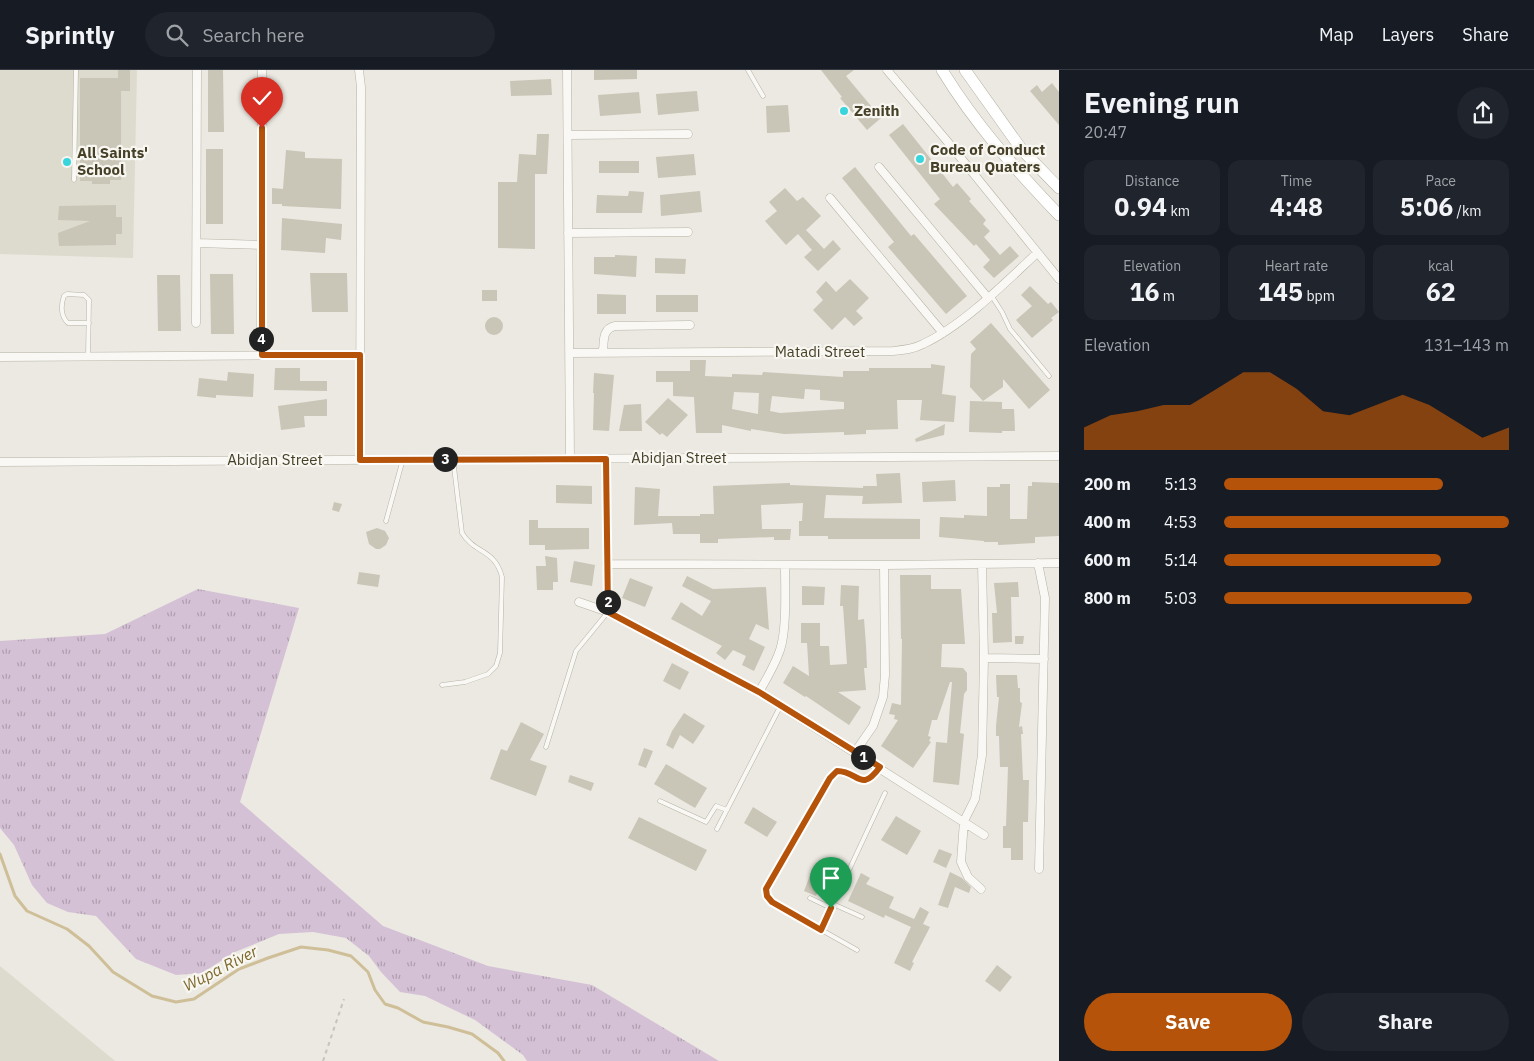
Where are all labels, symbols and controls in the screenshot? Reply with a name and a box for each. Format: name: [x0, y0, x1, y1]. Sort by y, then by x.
search box: [145, 12, 495, 57]
text: Sprintly: [25, 19, 115, 51]
icon: search: [163, 21, 191, 49]
text: Search here: [203, 23, 304, 47]
text: Map: [1319, 23, 1354, 46]
text: Layers: [1382, 23, 1434, 46]
text: Share: [1462, 23, 1509, 46]
pin: [241, 77, 283, 128]
icon: check: [248, 84, 276, 112]
text: Evening run: [1084, 84, 1240, 121]
button: share: [1457, 87, 1509, 139]
place label: Zenith: [854, 101, 899, 120]
marker: Zenith: [838, 105, 850, 117]
text: 20:47: [1084, 122, 1127, 142]
place label: Code of Conduct Bureau Quaters: [930, 140, 1046, 176]
place label: All Saints' School: [77, 143, 148, 179]
marker: Code of Conduct Bureau Quaters: [914, 153, 926, 165]
marker: All Saints' School: [61, 156, 73, 168]
text: Distance: [1125, 172, 1179, 190]
text: Time: [1281, 172, 1312, 190]
text: Pace: [1426, 172, 1456, 190]
text: 0.94: [1114, 190, 1167, 223]
text: 4:48: [1270, 190, 1323, 223]
text: 5:06: [1400, 190, 1453, 223]
text: km: [1167, 202, 1190, 220]
text: /km: [1453, 202, 1482, 220]
text: Elevation: [1123, 257, 1181, 275]
text: Heart rate: [1265, 257, 1328, 275]
text: kcal: [1428, 257, 1454, 275]
text: 16: [1129, 275, 1159, 308]
text: 145: [1258, 275, 1303, 308]
text: 62: [1426, 275, 1456, 308]
text: m: [1159, 287, 1175, 305]
text: bpm: [1303, 287, 1335, 305]
pin: 4: [248, 326, 274, 352]
text: 4: [257, 330, 266, 348]
text: Elevation: [1084, 335, 1150, 355]
text: 131–143 m: [1424, 335, 1509, 355]
street label: Matadi Street: [775, 342, 865, 361]
pin: 3: [432, 446, 458, 472]
street label: Abidjan Street: [631, 448, 727, 467]
street label: Abidjan Street: [227, 450, 323, 469]
text: 3: [441, 450, 450, 468]
text: 200 m: [1084, 474, 1131, 494]
text: 5:13: [1164, 474, 1197, 494]
text: 400 m: [1084, 512, 1131, 532]
text: 4:53: [1164, 512, 1197, 532]
text: 600 m: [1084, 550, 1131, 570]
text: 5:14: [1164, 550, 1197, 570]
text: 800 m: [1084, 588, 1131, 608]
text: 5:03: [1164, 588, 1197, 608]
pin: 2: [596, 590, 620, 614]
text: 2: [604, 593, 613, 611]
pin: 1: [850, 744, 876, 770]
text: 1: [859, 748, 868, 766]
pin: [810, 857, 852, 908]
icon: arrive: [817, 864, 845, 892]
water label: Wupa River: [179, 940, 262, 995]
button: Save: [1084, 993, 1292, 1051]
button: Share: [1302, 993, 1509, 1051]

